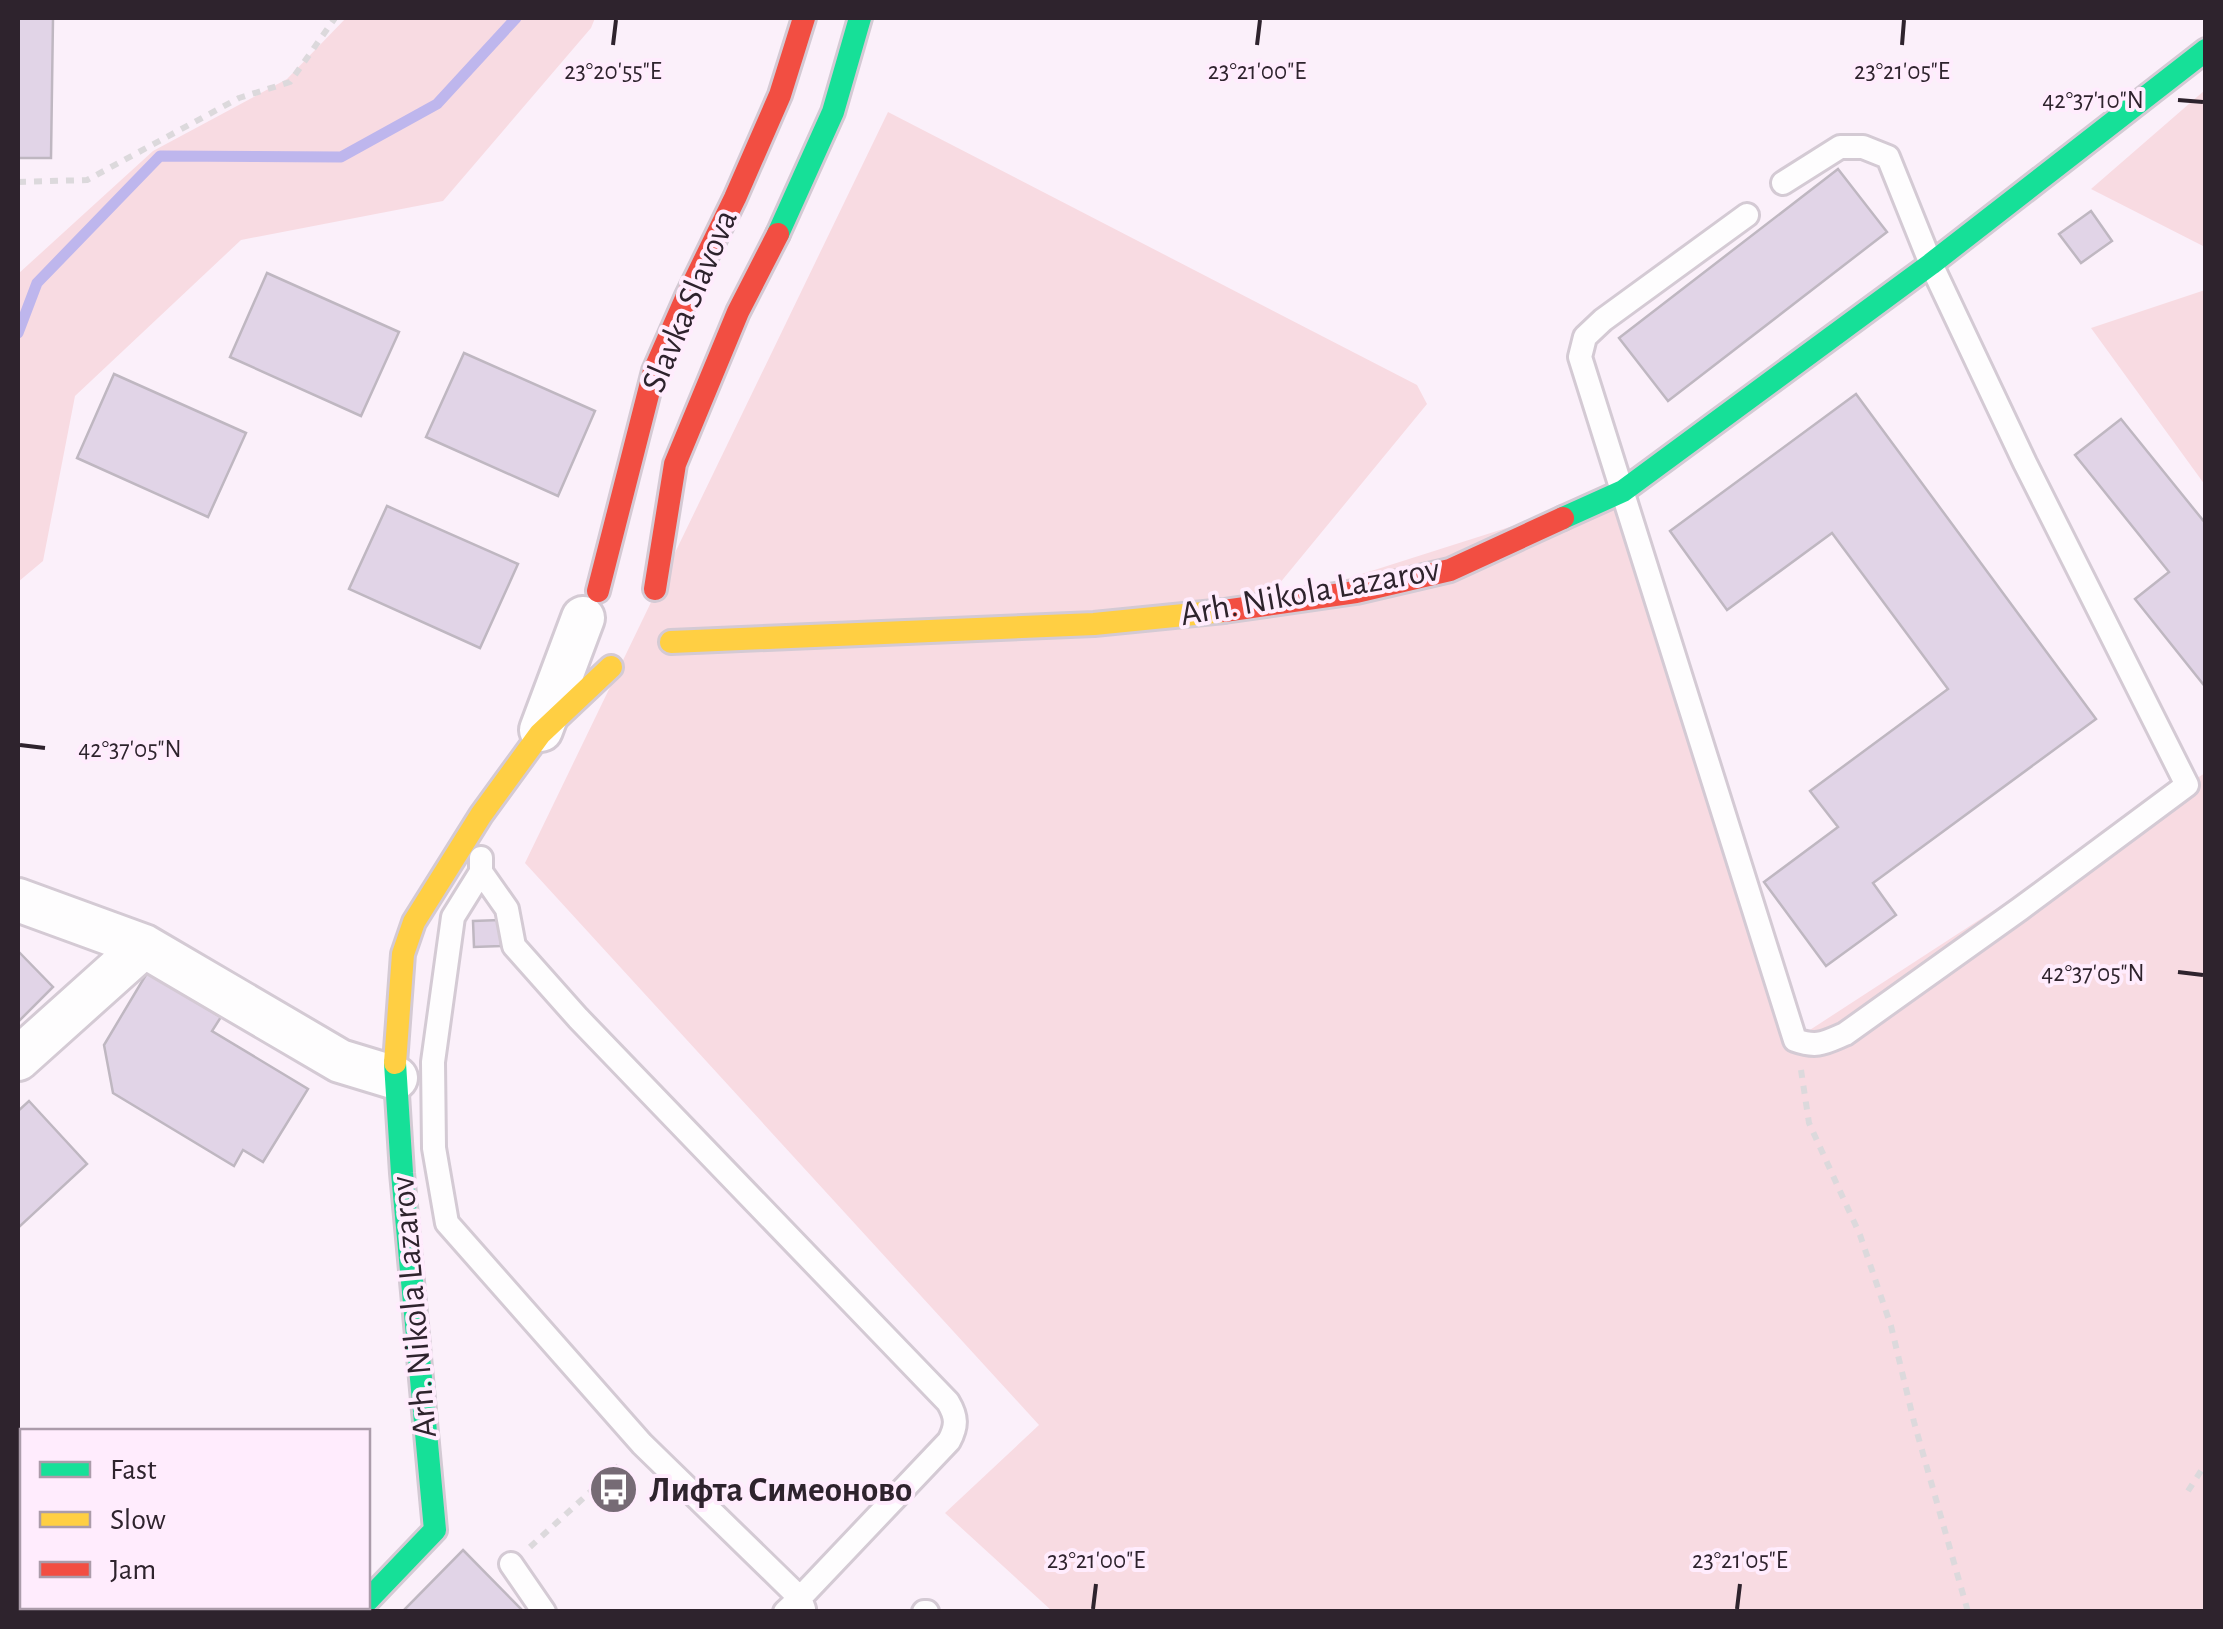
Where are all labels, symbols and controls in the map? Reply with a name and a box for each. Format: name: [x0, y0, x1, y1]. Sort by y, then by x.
text: 23°20'55"E: [564, 59, 662, 84]
text: 23°21'00"E: [1208, 59, 1306, 84]
text: 23°21'05"E: [1854, 59, 1950, 84]
text: 42°37'10"N: [2042, 88, 2144, 113]
street label: Slavka Slavova: [636, 205, 744, 397]
street label: Arh. Nikola Lazarov: [1178, 552, 1442, 632]
text: 42°37'05"N: [78, 737, 182, 762]
text: 42°37'05"N: [2041, 961, 2145, 986]
street label: Arh. Nikola Lazarov: [385, 1175, 443, 1439]
legend: [20, 1429, 370, 1609]
text: Fast: [110, 1455, 157, 1485]
bus stop icon: Лифта Симеоново: [588, 1464, 640, 1516]
place label: Лифта Симеоново: [649, 1473, 912, 1508]
text: Slow: [110, 1505, 166, 1535]
text: 23°21'00"E: [1047, 1548, 1145, 1573]
text: 23°21'05"E: [1692, 1548, 1788, 1573]
text: Jam: [110, 1555, 156, 1585]

